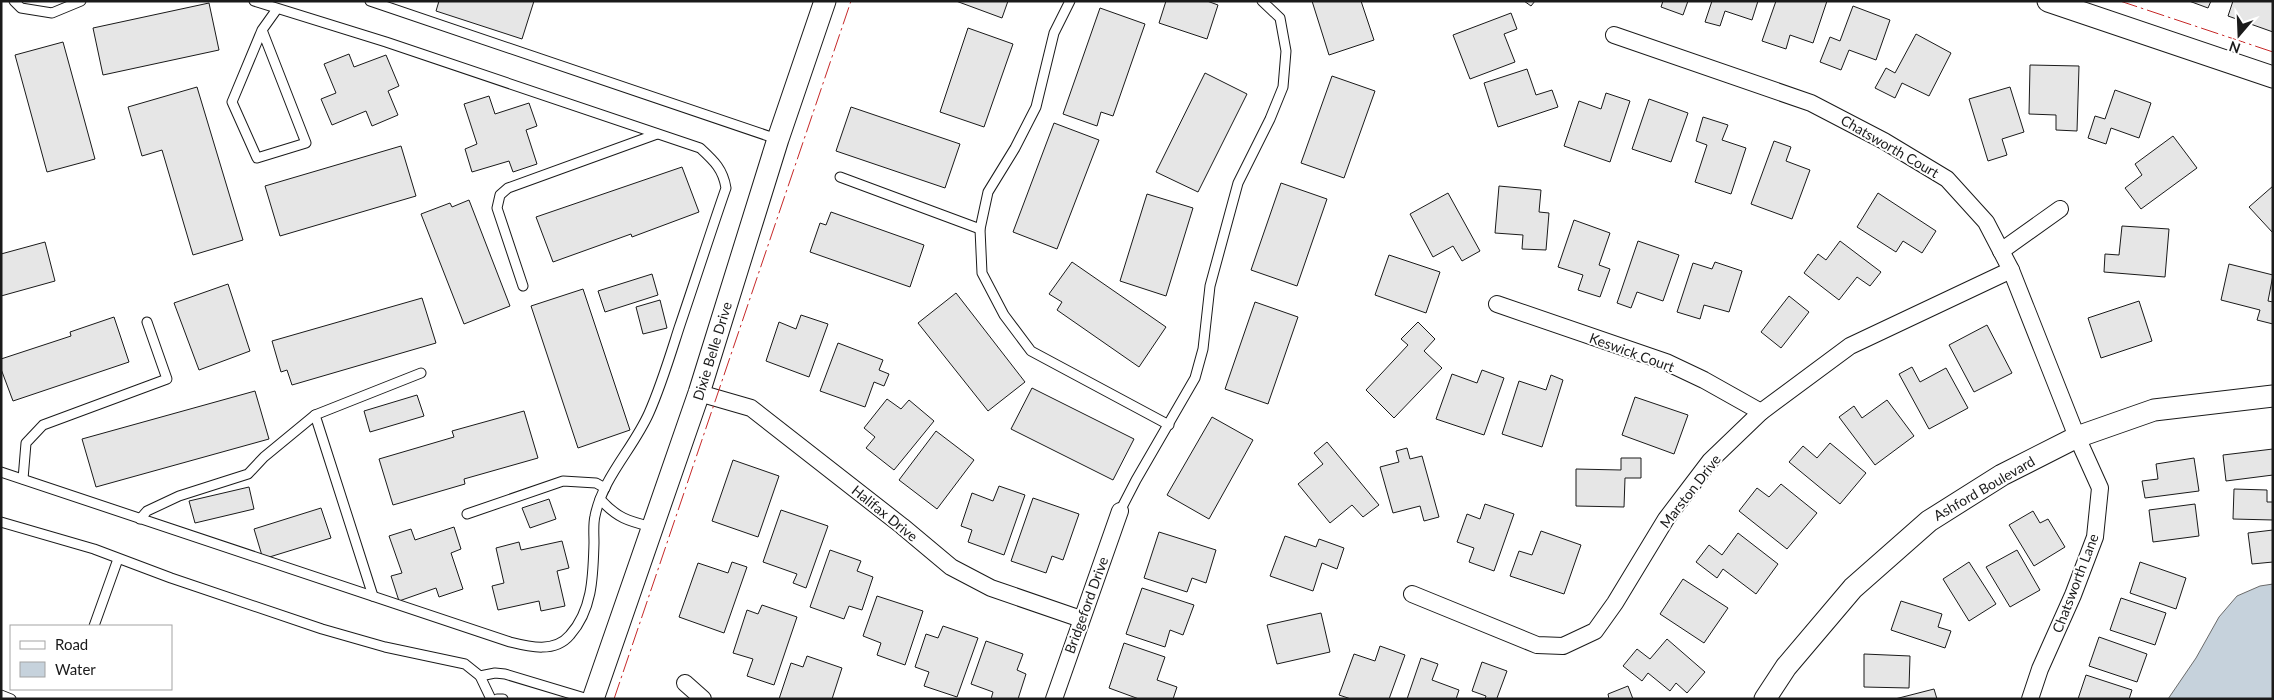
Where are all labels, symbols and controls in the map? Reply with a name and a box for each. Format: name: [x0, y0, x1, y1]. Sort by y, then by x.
north arrow: [2214, 10, 2264, 60]
text: N: [2227, 38, 2242, 58]
street label: Chatsworth Court: [1838, 111, 1942, 181]
street label: Dixie Belle Drive: [689, 300, 735, 402]
street label: Keswick Court: [1587, 329, 1677, 375]
street label: Marston Drive: [1656, 451, 1724, 531]
street label: Ashford Boulevard: [1930, 452, 2038, 524]
street label: Halifax Drive: [849, 481, 921, 545]
street label: Chatsworth Lane: [2048, 531, 2102, 635]
street label: Bridgeford Drive: [1061, 554, 1111, 656]
legend: [10, 625, 172, 690]
text: Road: [55, 635, 88, 653]
text: Water: [55, 660, 96, 678]

